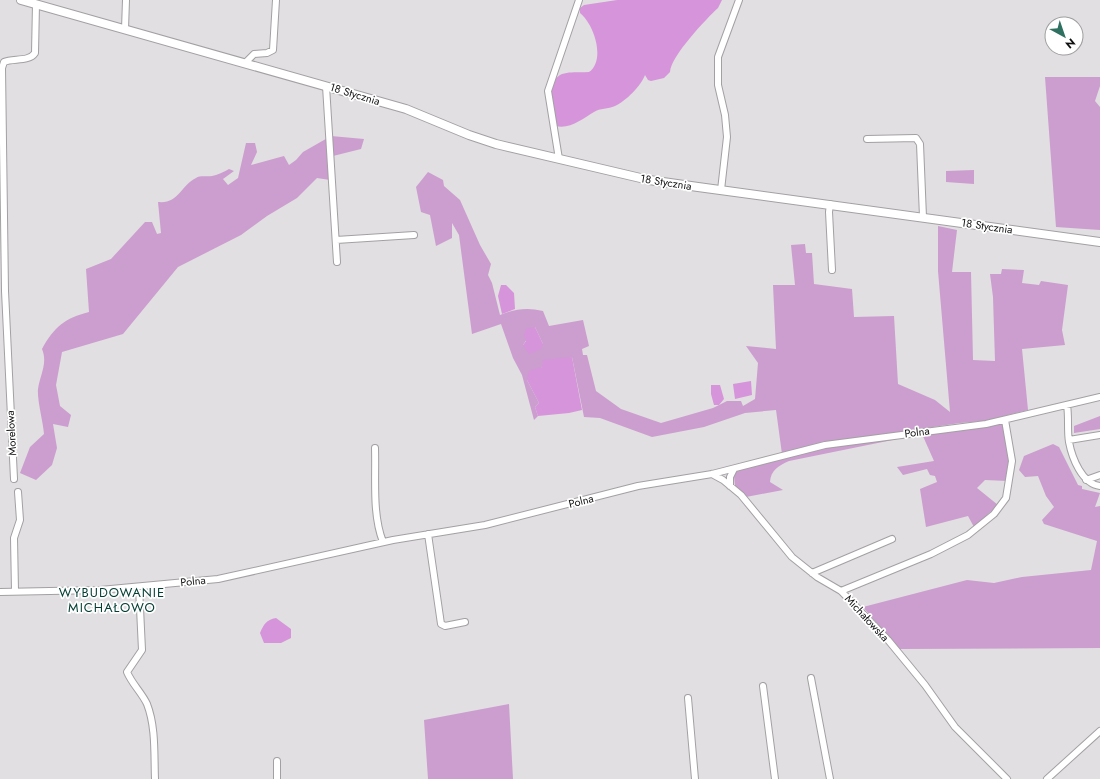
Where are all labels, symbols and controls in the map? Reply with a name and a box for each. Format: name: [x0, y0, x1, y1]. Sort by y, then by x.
north arrow: [1044, 16, 1084, 56]
text: N: [1062, 35, 1079, 53]
street label: 18 Stycznia: [328, 79, 382, 109]
street label: 18 Stycznia: [639, 170, 693, 194]
street label: 18 Stycznia: [960, 214, 1014, 238]
street label: Morelowa: [2, 410, 20, 456]
street label: Polna: [903, 423, 931, 441]
street label: Polna: [567, 490, 595, 512]
street label: Polna: [180, 572, 206, 590]
district label: WYBUDOWANIE MICHAŁOWO: [59, 583, 165, 617]
street label: Michałowska: [841, 591, 893, 645]

